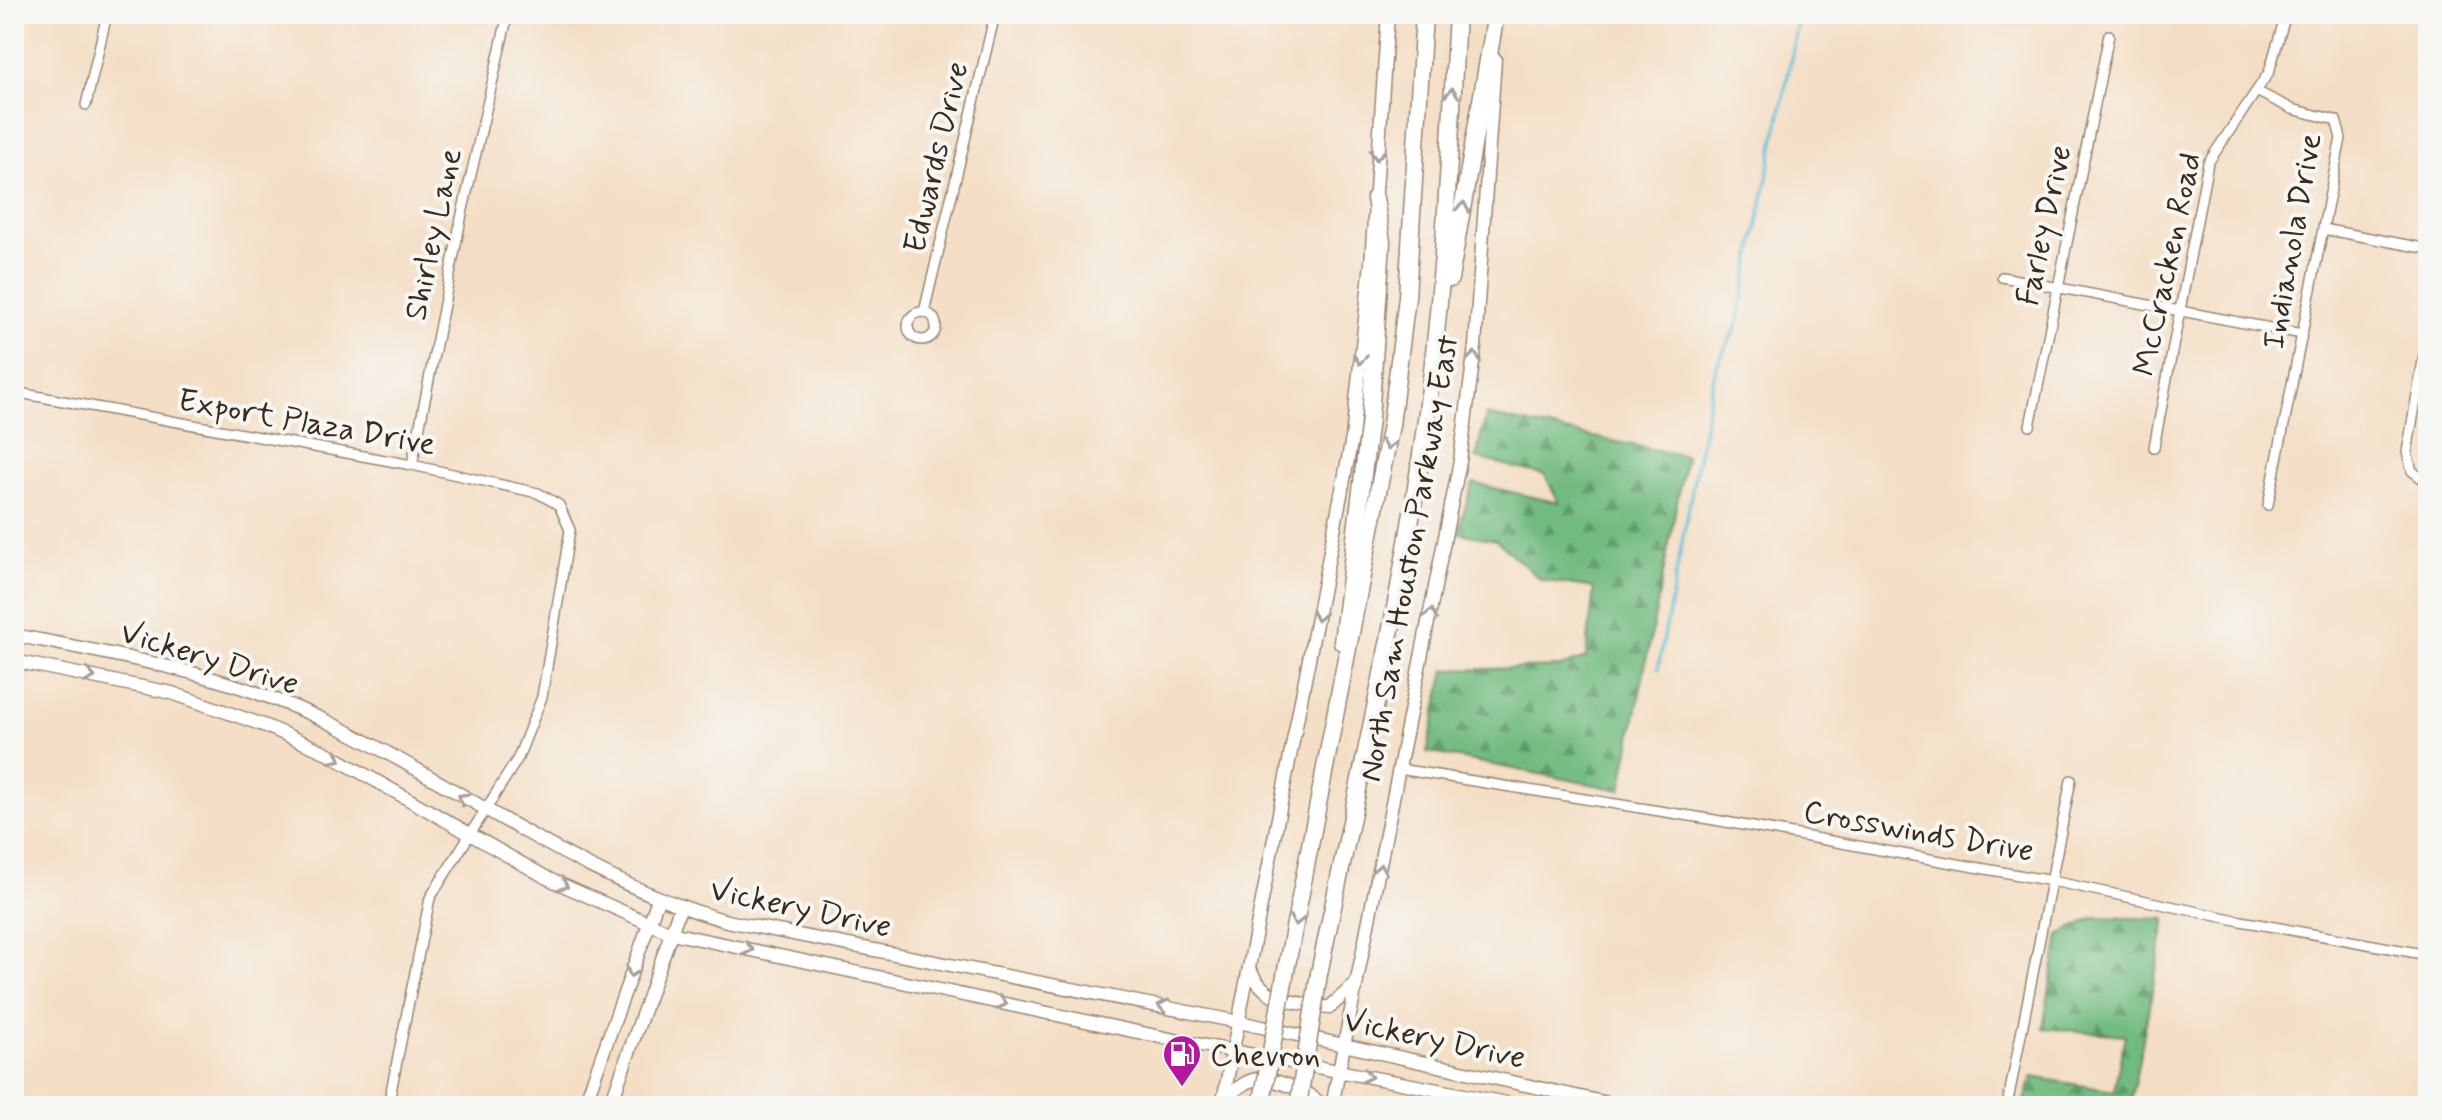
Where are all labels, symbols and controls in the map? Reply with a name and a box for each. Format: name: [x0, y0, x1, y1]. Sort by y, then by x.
street label: Edwards Drive: [895, 58, 979, 257]
one-way arrow: [1444, 86, 1461, 99]
street label: Indianola Drive: [2253, 130, 2333, 353]
street label: Farley Drive: [2007, 141, 2082, 310]
street label: Shirley Lane: [395, 145, 473, 324]
one-way arrow: [1369, 149, 1386, 162]
street label: McCracken Road: [2124, 149, 2212, 380]
one-way arrow: [1453, 200, 1470, 214]
street label: North Sam Houston Parkway East: [1350, 332, 1470, 785]
one-way arrow: [1465, 350, 1482, 364]
one-way arrow: [1352, 353, 1369, 366]
street label: Export Plaza Drive: [175, 380, 439, 466]
one-way arrow: [1380, 439, 1397, 452]
one-way arrow: [1422, 607, 1439, 621]
one-way arrow: [1310, 609, 1327, 622]
street label: Vickery Drive: [115, 612, 304, 706]
one-way arrow: [84, 667, 97, 684]
one-way arrow: [327, 748, 342, 764]
street label: Crosswinds Drive: [1800, 791, 2037, 873]
one-way arrow: [457, 792, 472, 808]
one-way arrow: [1371, 862, 1388, 876]
street label: Vickery Drive: [706, 869, 895, 949]
one-way arrow: [555, 875, 569, 891]
one-way arrow: [1288, 913, 1305, 927]
one-way arrow: [740, 940, 754, 957]
one-way arrow: [625, 964, 641, 978]
one-way arrow: [995, 994, 1008, 1011]
one-way arrow: [1156, 999, 1170, 1016]
street label: Vickery Drive: [1340, 1000, 1529, 1080]
fuel station icon: Chevron: [1161, 1033, 1203, 1088]
place label: Chevron: [1210, 1035, 1320, 1077]
one-way arrow: [1360, 1066, 1374, 1083]

